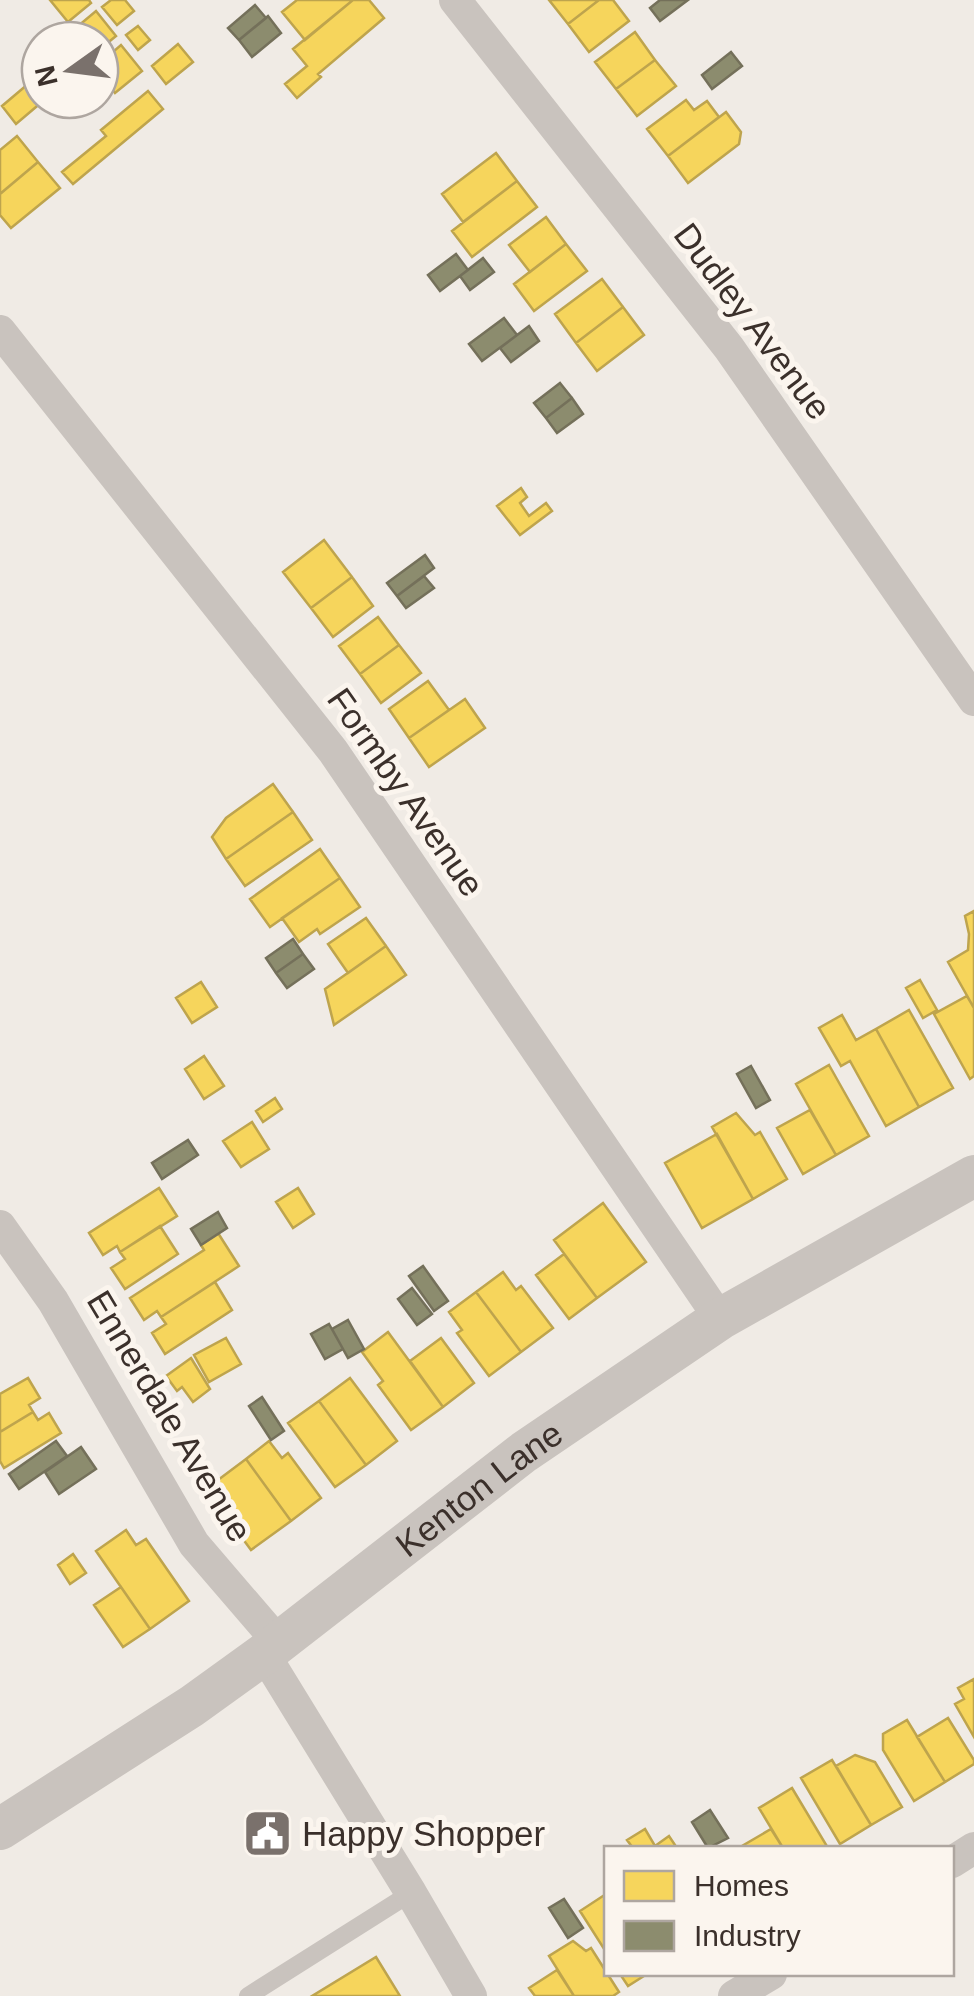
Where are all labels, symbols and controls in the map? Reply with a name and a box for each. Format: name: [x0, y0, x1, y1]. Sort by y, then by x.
north arrow: [20, 20, 120, 120]
text: N: [29, 62, 64, 89]
street label: Dudley Avenue: [667, 215, 839, 427]
street label: Formby Avenue: [320, 681, 492, 903]
street label: Ennerdale Avenue: [80, 1284, 260, 1548]
street label: Kenton Lane: [388, 1413, 569, 1564]
public building icon: Happy Shopper: [241, 1807, 293, 1859]
place label: Happy Shopper: [302, 1814, 546, 1853]
legend: [604, 1846, 954, 1976]
text: Homes: [694, 1869, 789, 1902]
text: Industry: [694, 1919, 801, 1952]

